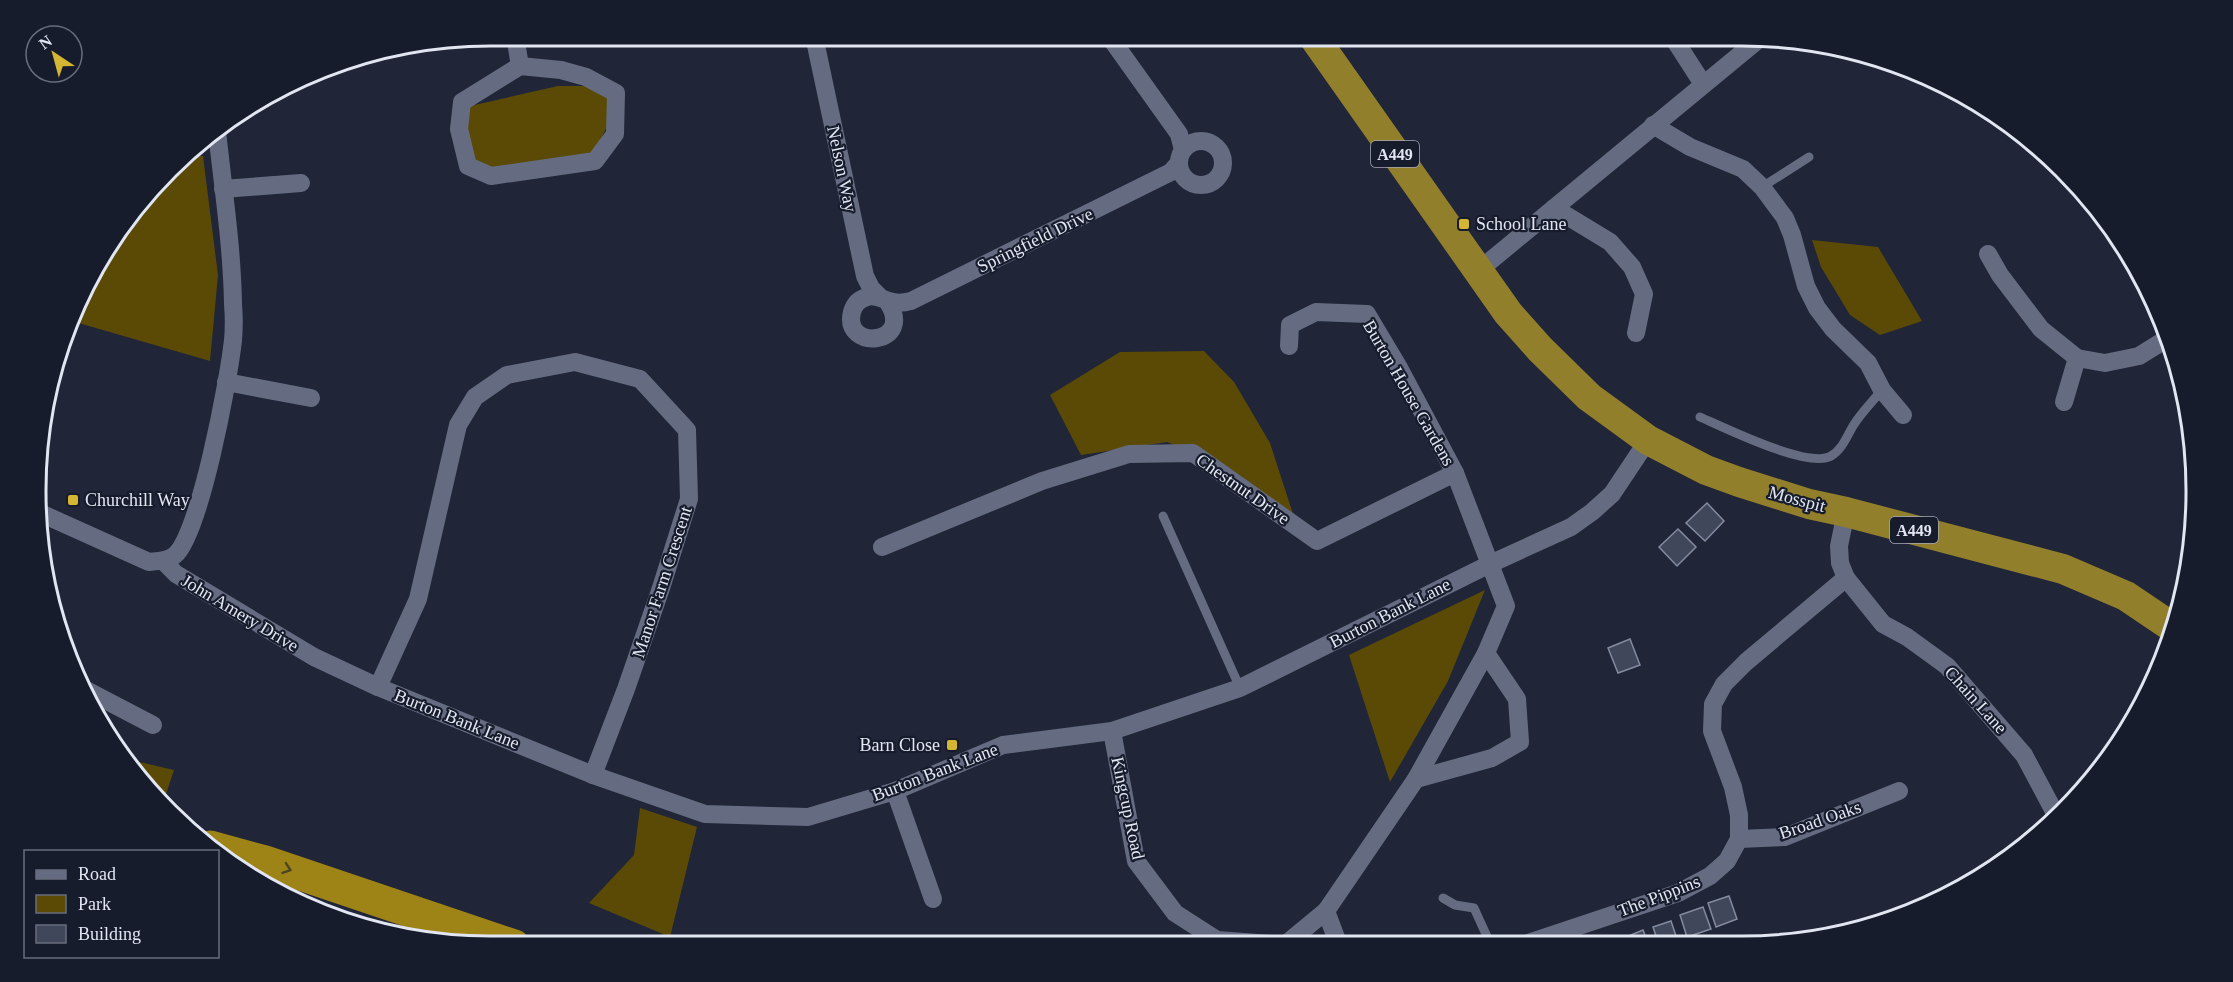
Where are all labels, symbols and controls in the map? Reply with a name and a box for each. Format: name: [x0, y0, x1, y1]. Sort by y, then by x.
north arrow: [24, 24, 84, 84]
text: N: [36, 32, 56, 53]
street label: Nelson Way: [823, 124, 861, 214]
road number: A449: [1371, 141, 1419, 167]
street label: Springfield Drive: [974, 203, 1096, 277]
place label: School Lane: [1476, 214, 1566, 234]
marker: School Lane: [1457, 217, 1471, 231]
street label: Burton House Gardens: [1359, 317, 1459, 469]
street label: Chestnut Drive: [1192, 449, 1294, 529]
street label: Mosspit: [1766, 482, 1828, 516]
place label: Churchill Way: [85, 490, 190, 510]
marker: Churchill Way: [66, 493, 80, 507]
street label: Manor Farm Crescent: [628, 504, 696, 660]
road number: A449: [1890, 517, 1938, 543]
street label: John Amery Drive: [178, 570, 302, 656]
street label: Burton Bank Lane: [1326, 574, 1454, 652]
street label: Chain Lane: [1941, 662, 2011, 738]
street label: Burton Bank Lane: [392, 685, 522, 753]
place label: Barn Close: [860, 735, 940, 755]
marker: Barn Close: [945, 738, 959, 752]
street label: Burton Bank Lane: [869, 739, 1001, 805]
street label: Kingcup Road: [1107, 755, 1149, 861]
street label: Broad Oaks: [1776, 797, 1864, 843]
legend: [24, 850, 219, 958]
one-way arrow: [281, 861, 292, 874]
text: Road: [78, 864, 116, 884]
street label: The Pippins: [1615, 871, 1703, 921]
text: Park: [78, 894, 111, 914]
text: Building: [78, 924, 141, 944]

